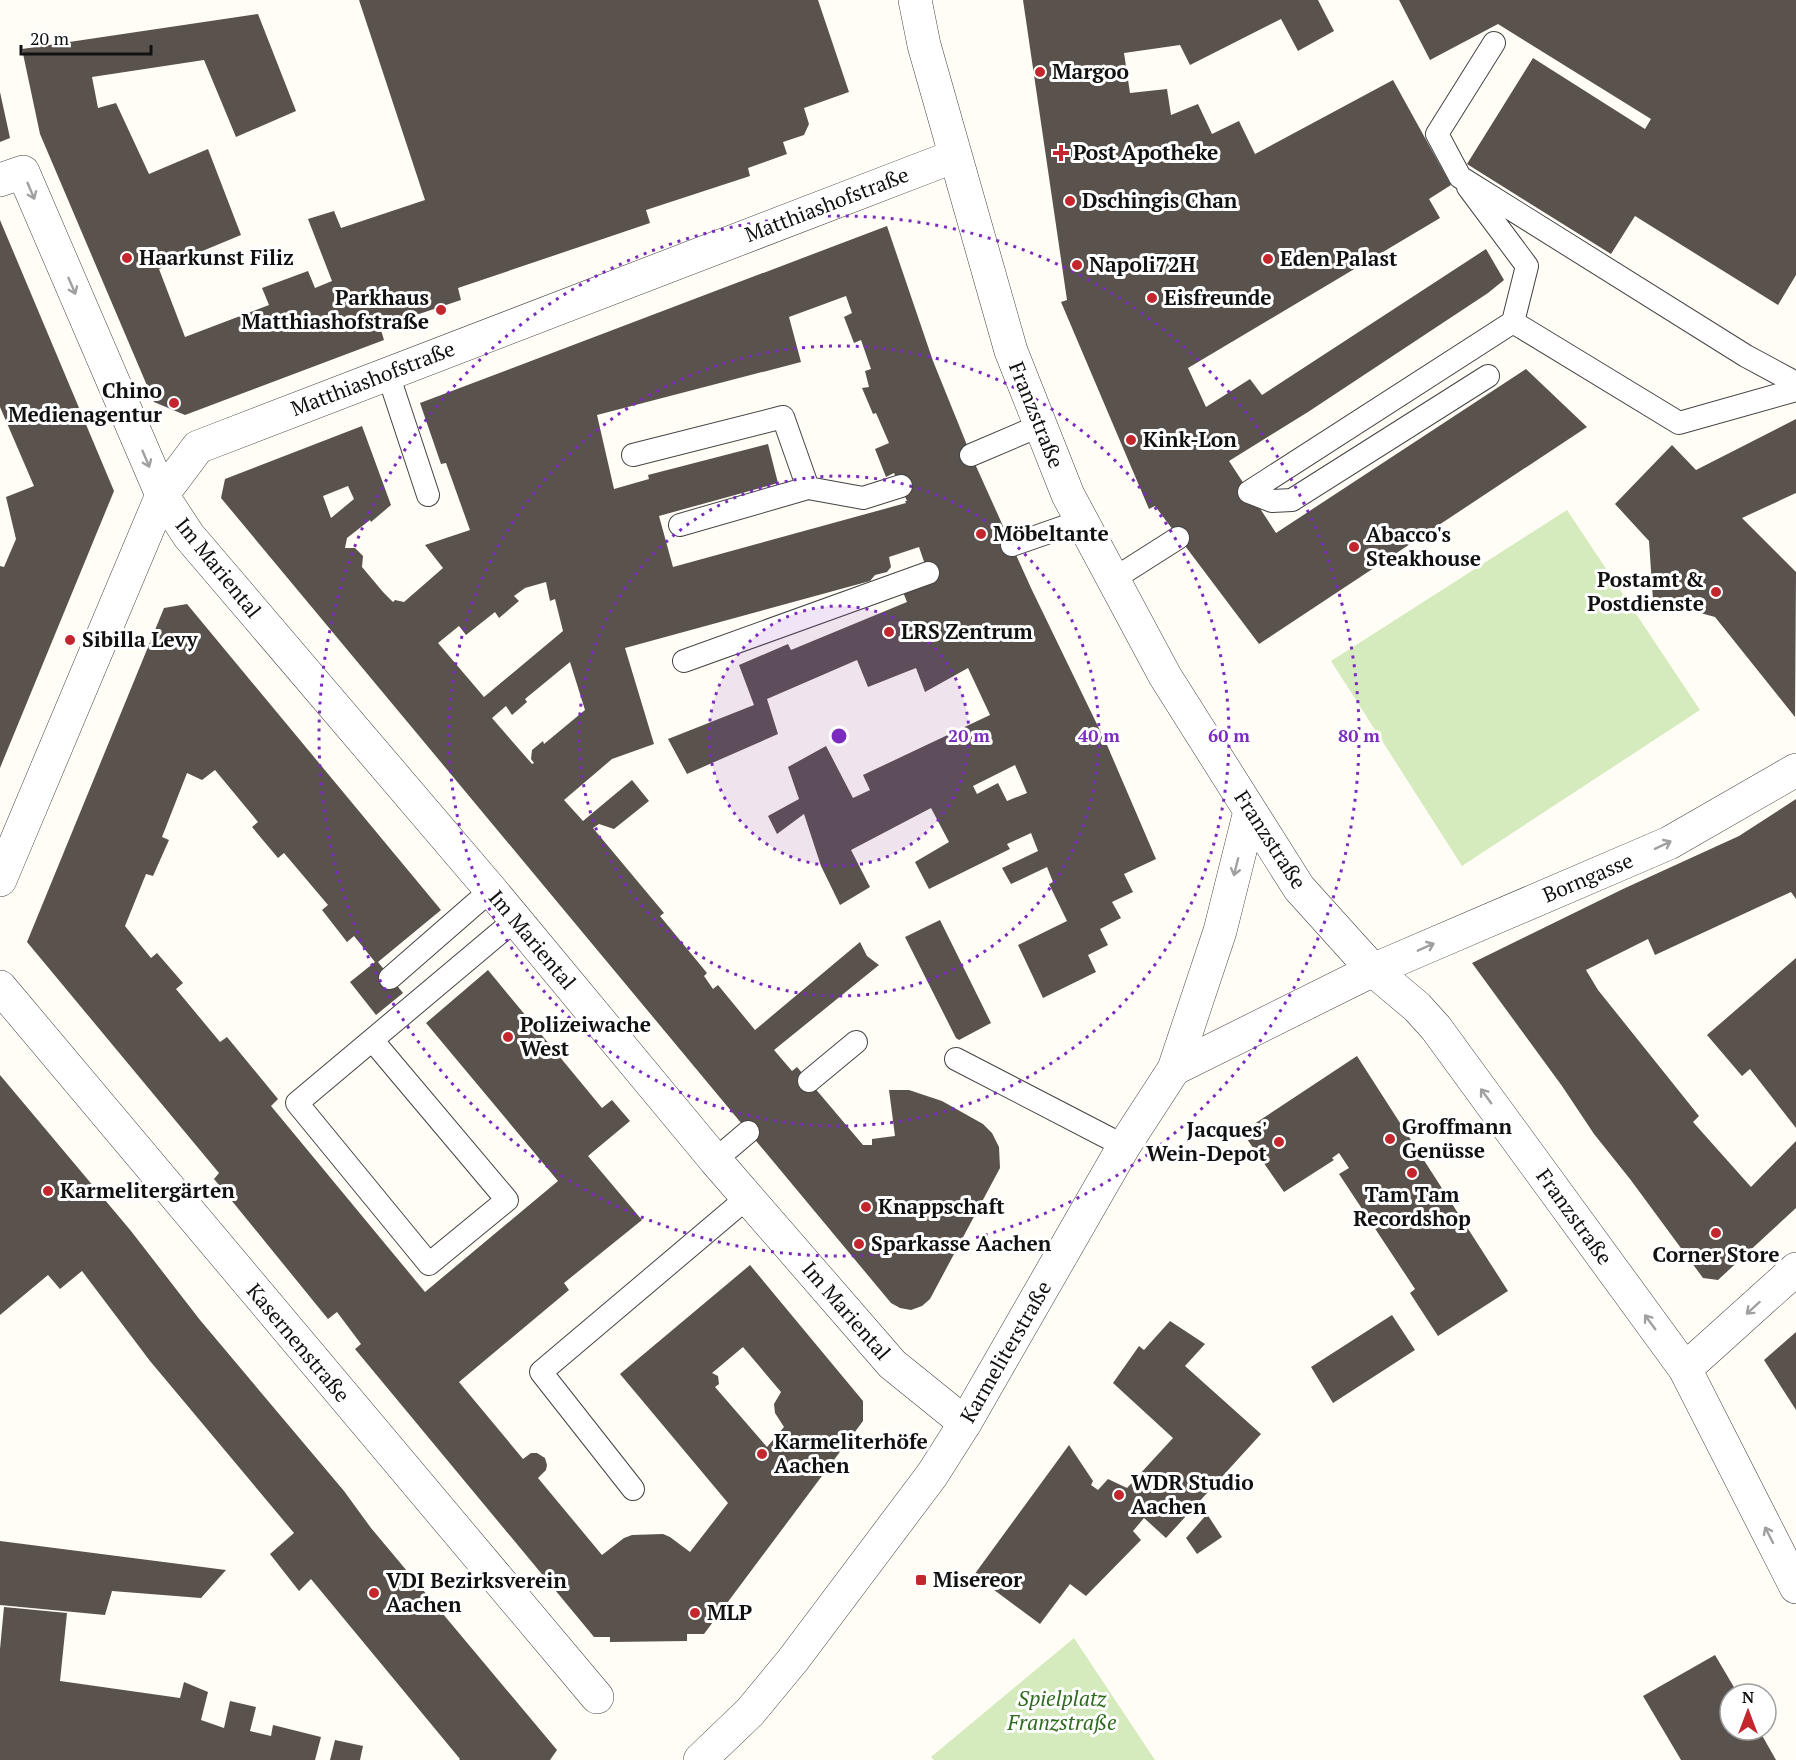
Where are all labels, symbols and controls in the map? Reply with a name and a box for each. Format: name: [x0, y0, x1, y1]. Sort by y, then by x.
scale bar: [21, 18, 152, 56]
text: 20 m: [30, 26, 70, 50]
place label: Margoo: [1052, 57, 1129, 85]
marker: Margoo: [1033, 65, 1047, 79]
place label: Post Apotheke: [1073, 138, 1218, 166]
marker: Post Apotheke: [1054, 146, 1068, 160]
street label: Matthiashofstraße: [741, 160, 913, 248]
one-way arrow: [26, 181, 37, 199]
place label: Dschingis Chan: [1082, 186, 1238, 214]
marker: Dschingis Chan: [1063, 194, 1077, 208]
place label: Haarkunst Filiz: [139, 243, 294, 271]
place label: Eden Palast: [1280, 244, 1398, 272]
place label: Napoli72H: [1089, 250, 1196, 278]
marker: Haarkunst Filiz: [120, 251, 134, 265]
marker: Eden Palast: [1261, 252, 1275, 266]
marker: Napoli72H: [1070, 258, 1084, 272]
one-way arrow: [67, 276, 78, 294]
place label: Parkhaus Matthiashofstraße: [241, 283, 429, 335]
place label: Eisfreunde: [1164, 283, 1272, 311]
marker: Eisfreunde: [1145, 291, 1159, 305]
marker: Parkhaus Matthiashofstraße: [434, 303, 448, 317]
street label: Matthiashofstraße: [287, 334, 459, 422]
street label: Franzstraße: [1003, 357, 1071, 472]
place label: Chino Medienagentur: [8, 376, 162, 428]
marker: Chino Medienagentur: [167, 396, 181, 410]
place label: Kink-Lon: [1143, 425, 1237, 453]
marker: Kink-Lon: [1124, 433, 1138, 447]
one-way arrow: [141, 449, 152, 467]
street label: Im Mariental: [170, 511, 268, 623]
place label: Möbeltante: [993, 519, 1109, 547]
place label: Abacco's Steakhouse: [1366, 520, 1481, 572]
marker: Möbeltante: [974, 527, 988, 541]
marker: Abacco's Steakhouse: [1347, 540, 1361, 554]
place label: Postamt & Postdienste: [1587, 565, 1704, 617]
marker: Postamt & Postdienste: [1709, 585, 1723, 599]
place label: LRS Zentrum: [901, 617, 1033, 645]
place label: Sibilla Levy: [82, 625, 198, 653]
marker: LRS Zentrum: [882, 625, 896, 639]
marker: Sibilla Levy: [63, 633, 77, 647]
text: 20 m: [948, 723, 990, 747]
text: 40 m: [1078, 723, 1120, 747]
text: 60 m: [1208, 723, 1250, 747]
text: 80 m: [1338, 723, 1380, 747]
centre of rings: [829, 726, 849, 746]
street label: Franzstraße: [1229, 785, 1313, 894]
one-way arrow: [1654, 839, 1672, 851]
street label: Borngasse: [1538, 846, 1637, 909]
one-way arrow: [1229, 858, 1241, 877]
street label: Im Mariental: [483, 884, 583, 995]
one-way arrow: [1417, 941, 1435, 952]
place label: Polizeiwache West: [520, 1010, 651, 1062]
marker: Polizeiwache West: [501, 1030, 515, 1044]
one-way arrow: [1480, 1089, 1492, 1105]
place label: Groffmann Genüsse: [1402, 1112, 1513, 1164]
place label: Jacques' Wein-Depot: [1146, 1115, 1268, 1167]
marker: Groffmann Genüsse: [1383, 1132, 1397, 1146]
marker: Jacques' Wein-Depot: [1272, 1135, 1286, 1149]
street label: Franzstraße: [1530, 1163, 1619, 1270]
marker: Tam Tam Recordshop: [1405, 1166, 1419, 1180]
place label: Karmelitergärten: [60, 1176, 235, 1204]
place label: Tam Tam Recordshop: [1353, 1180, 1471, 1232]
marker: Karmelitergärten: [41, 1184, 55, 1198]
place label: Knappschaft: [878, 1192, 1005, 1220]
marker: Knappschaft: [859, 1200, 873, 1214]
marker: Corner Store: [1709, 1226, 1723, 1240]
place label: Sparkasse Aachen: [871, 1229, 1052, 1257]
marker: Sparkasse Aachen: [852, 1237, 866, 1251]
place label: Corner Store: [1652, 1240, 1780, 1268]
street label: Im Mariental: [796, 1255, 897, 1365]
street label: Karmeliterstraße: [953, 1275, 1057, 1428]
street label: Kasernenstraße: [241, 1277, 357, 1408]
one-way arrow: [1745, 1301, 1760, 1315]
one-way arrow: [1644, 1314, 1656, 1330]
place label: Karmeliterhöfe Aachen: [774, 1427, 928, 1479]
marker: Karmeliterhöfe Aachen: [755, 1447, 769, 1461]
place label: WDR Studio Aachen: [1131, 1468, 1254, 1520]
marker: WDR Studio Aachen: [1112, 1488, 1126, 1502]
one-way arrow: [1763, 1527, 1774, 1545]
place label: Misereor: [933, 1565, 1022, 1593]
place label: VDI Bezirksverein Aachen: [386, 1566, 567, 1618]
marker: Misereor: [914, 1573, 928, 1587]
marker: VDI Bezirksverein Aachen: [367, 1586, 381, 1600]
place label: MLP: [707, 1598, 752, 1626]
marker: MLP: [688, 1606, 702, 1620]
north arrow: [1718, 1682, 1778, 1742]
park label: Spielplatz Franzstraße: [1007, 1684, 1117, 1736]
text: N: [1742, 1686, 1754, 1708]

